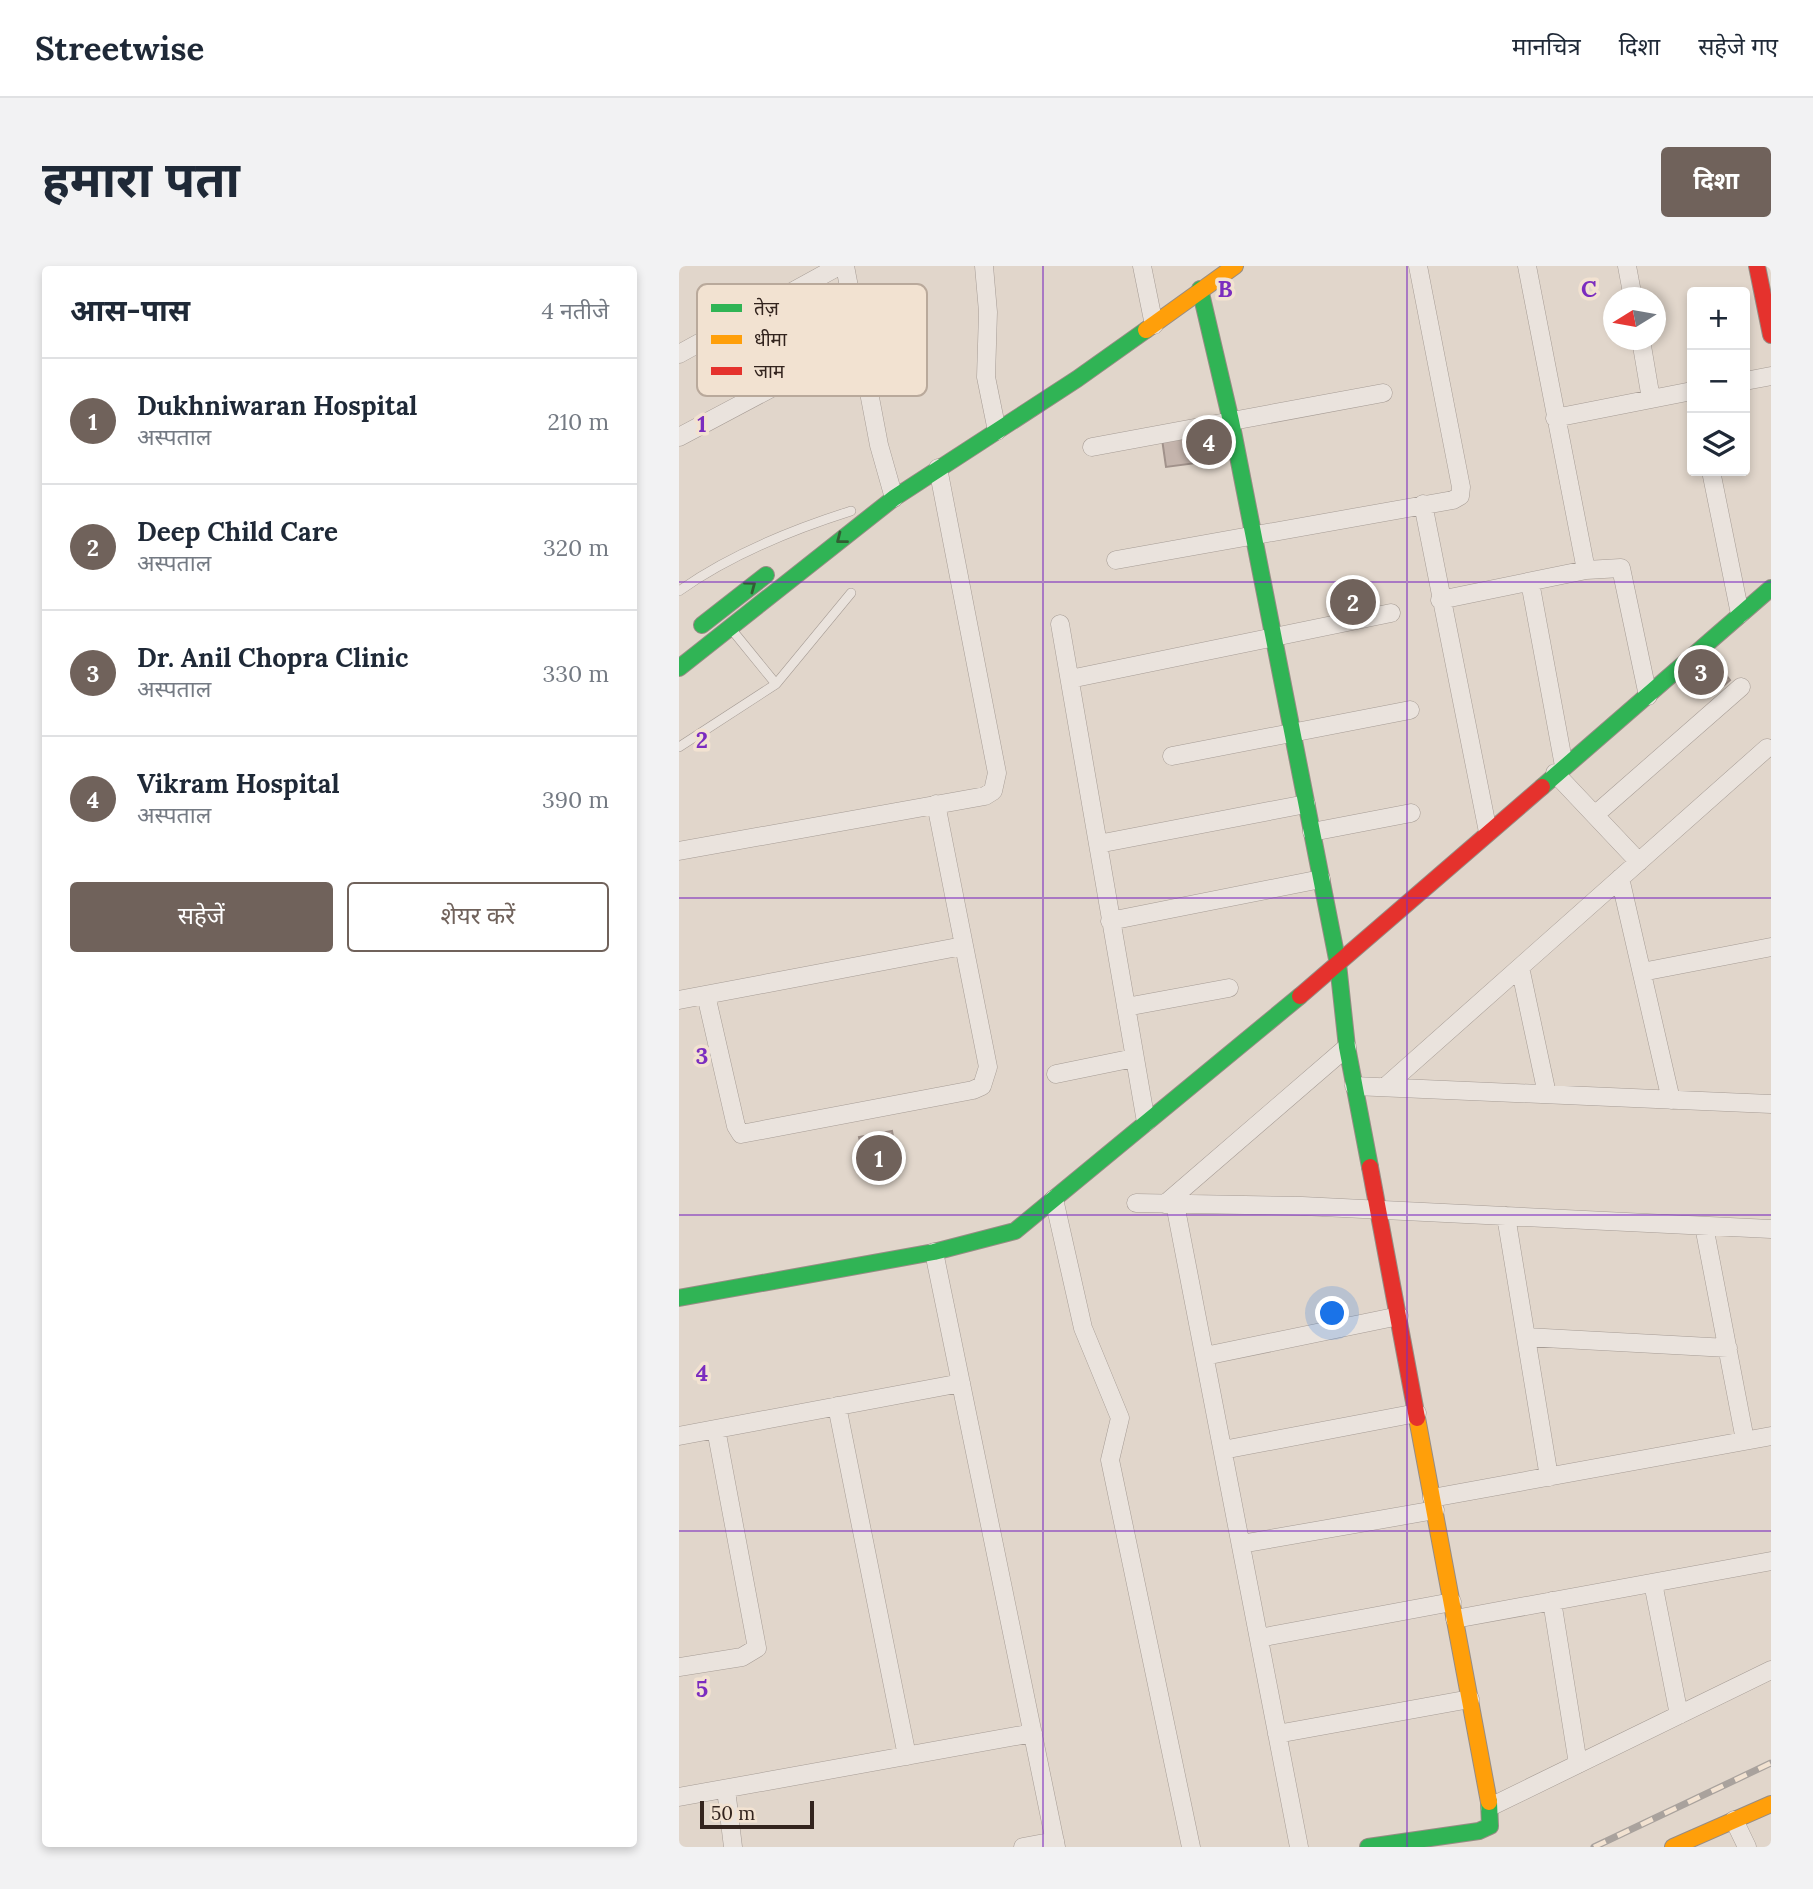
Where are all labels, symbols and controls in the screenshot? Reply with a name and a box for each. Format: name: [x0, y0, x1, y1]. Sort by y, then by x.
text: Streetwise: [35, 27, 204, 69]
text: मानचित्र: [1512, 31, 1581, 62]
text: दिशा: [1619, 31, 1660, 62]
text: सहेजे गए: [1698, 31, 1778, 62]
button: दिशा: [1661, 147, 1771, 217]
text: हमारा पता: [42, 148, 240, 210]
text: B: [1217, 274, 1233, 303]
text: C: [1581, 274, 1597, 303]
legend: [697, 284, 927, 396]
north arrow: [1603, 287, 1666, 350]
map controls: [1687, 287, 1750, 476]
button: +: [1687, 287, 1750, 350]
text: आस-पास: [70, 291, 190, 329]
text: 4 नतीजे: [542, 296, 609, 325]
text: तेज़: [754, 296, 780, 320]
text: धीमा: [754, 327, 788, 351]
button: −: [1687, 350, 1750, 413]
text: जाम: [754, 359, 785, 383]
text: Dukhniwaran Hospital: [137, 389, 417, 422]
text: 1: [88, 407, 98, 436]
text: 210 m: [547, 407, 609, 436]
text: 1: [697, 409, 707, 438]
button: layers: [1687, 413, 1750, 476]
pin: 4: [1186, 416, 1232, 468]
text: अस्पताल: [137, 422, 211, 451]
text: Deep Child Care: [137, 515, 338, 548]
one-way arrow: [836, 531, 848, 544]
text: 2: [87, 533, 99, 562]
text: 320 m: [543, 533, 609, 562]
text: अस्पताल: [137, 548, 211, 577]
pin: 2: [1330, 576, 1376, 628]
one-way arrow: [743, 581, 756, 594]
text: Dr. Anil Chopra Clinic: [137, 641, 408, 674]
pin: 3: [1678, 646, 1724, 698]
text: 3: [87, 659, 99, 688]
text: 330 m: [542, 659, 609, 688]
text: अस्पताल: [137, 674, 211, 703]
text: 2: [696, 725, 708, 754]
text: Vikram Hospital: [137, 767, 340, 800]
text: 4: [87, 785, 99, 814]
text: 390 m: [542, 785, 609, 814]
text: अस्पताल: [137, 800, 211, 829]
button: सहेजें: [70, 882, 333, 952]
button: शेयर करें: [347, 882, 609, 952]
text: 3: [696, 1041, 708, 1070]
pin: 1: [856, 1132, 902, 1184]
your location: [1315, 1296, 1349, 1330]
text: 4: [696, 1358, 708, 1387]
text: 5: [696, 1674, 708, 1703]
scale bar: [700, 1798, 814, 1830]
text: 50 m: [711, 1801, 755, 1825]

